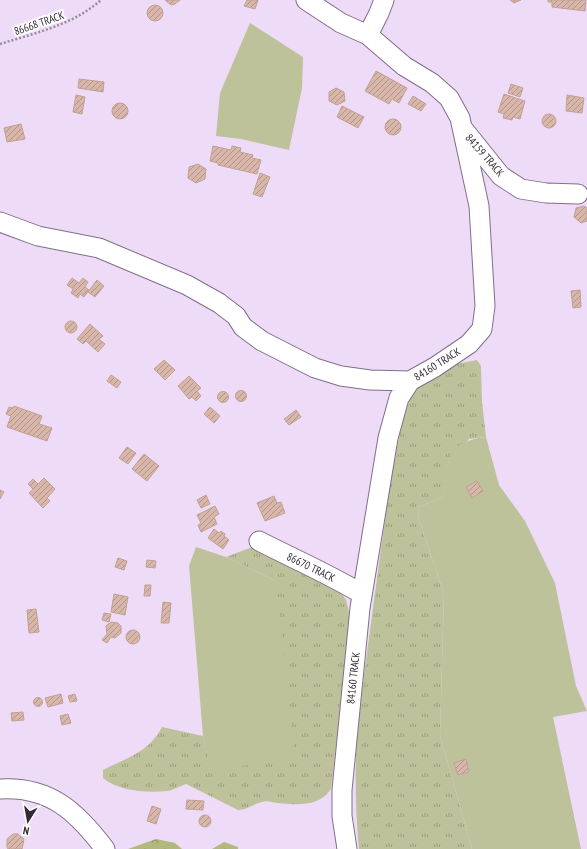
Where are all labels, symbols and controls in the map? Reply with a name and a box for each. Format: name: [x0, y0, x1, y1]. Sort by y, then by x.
street label: 86668 TRACK: [12, 8, 66, 38]
street label: 84159 TRACK: [463, 131, 508, 180]
street label: 84160 TRACK: [411, 344, 463, 384]
street label: 86670 TRACK: [284, 549, 338, 585]
street label: 84160 TRACK: [343, 651, 363, 705]
north arrow: [8, 801, 48, 841]
text: N: [22, 823, 30, 838]

